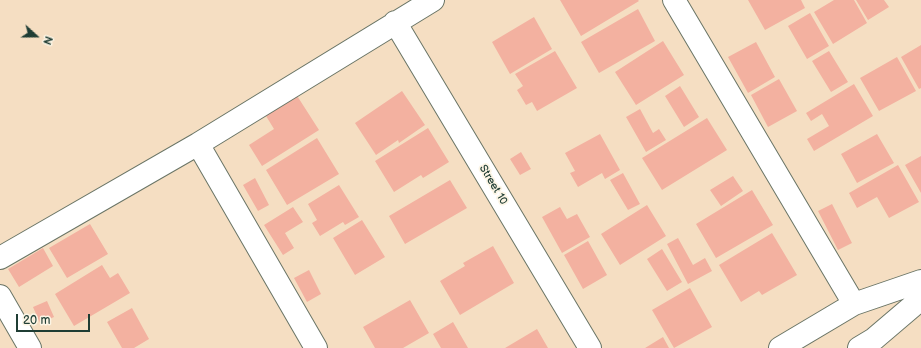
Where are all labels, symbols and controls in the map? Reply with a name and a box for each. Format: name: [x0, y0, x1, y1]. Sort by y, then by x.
north arrow: [16, 16, 56, 56]
text: N: [40, 34, 55, 47]
street label: Street 10: [476, 163, 510, 207]
scale bar: [18, 306, 92, 332]
text: 20 m: [23, 313, 50, 328]

